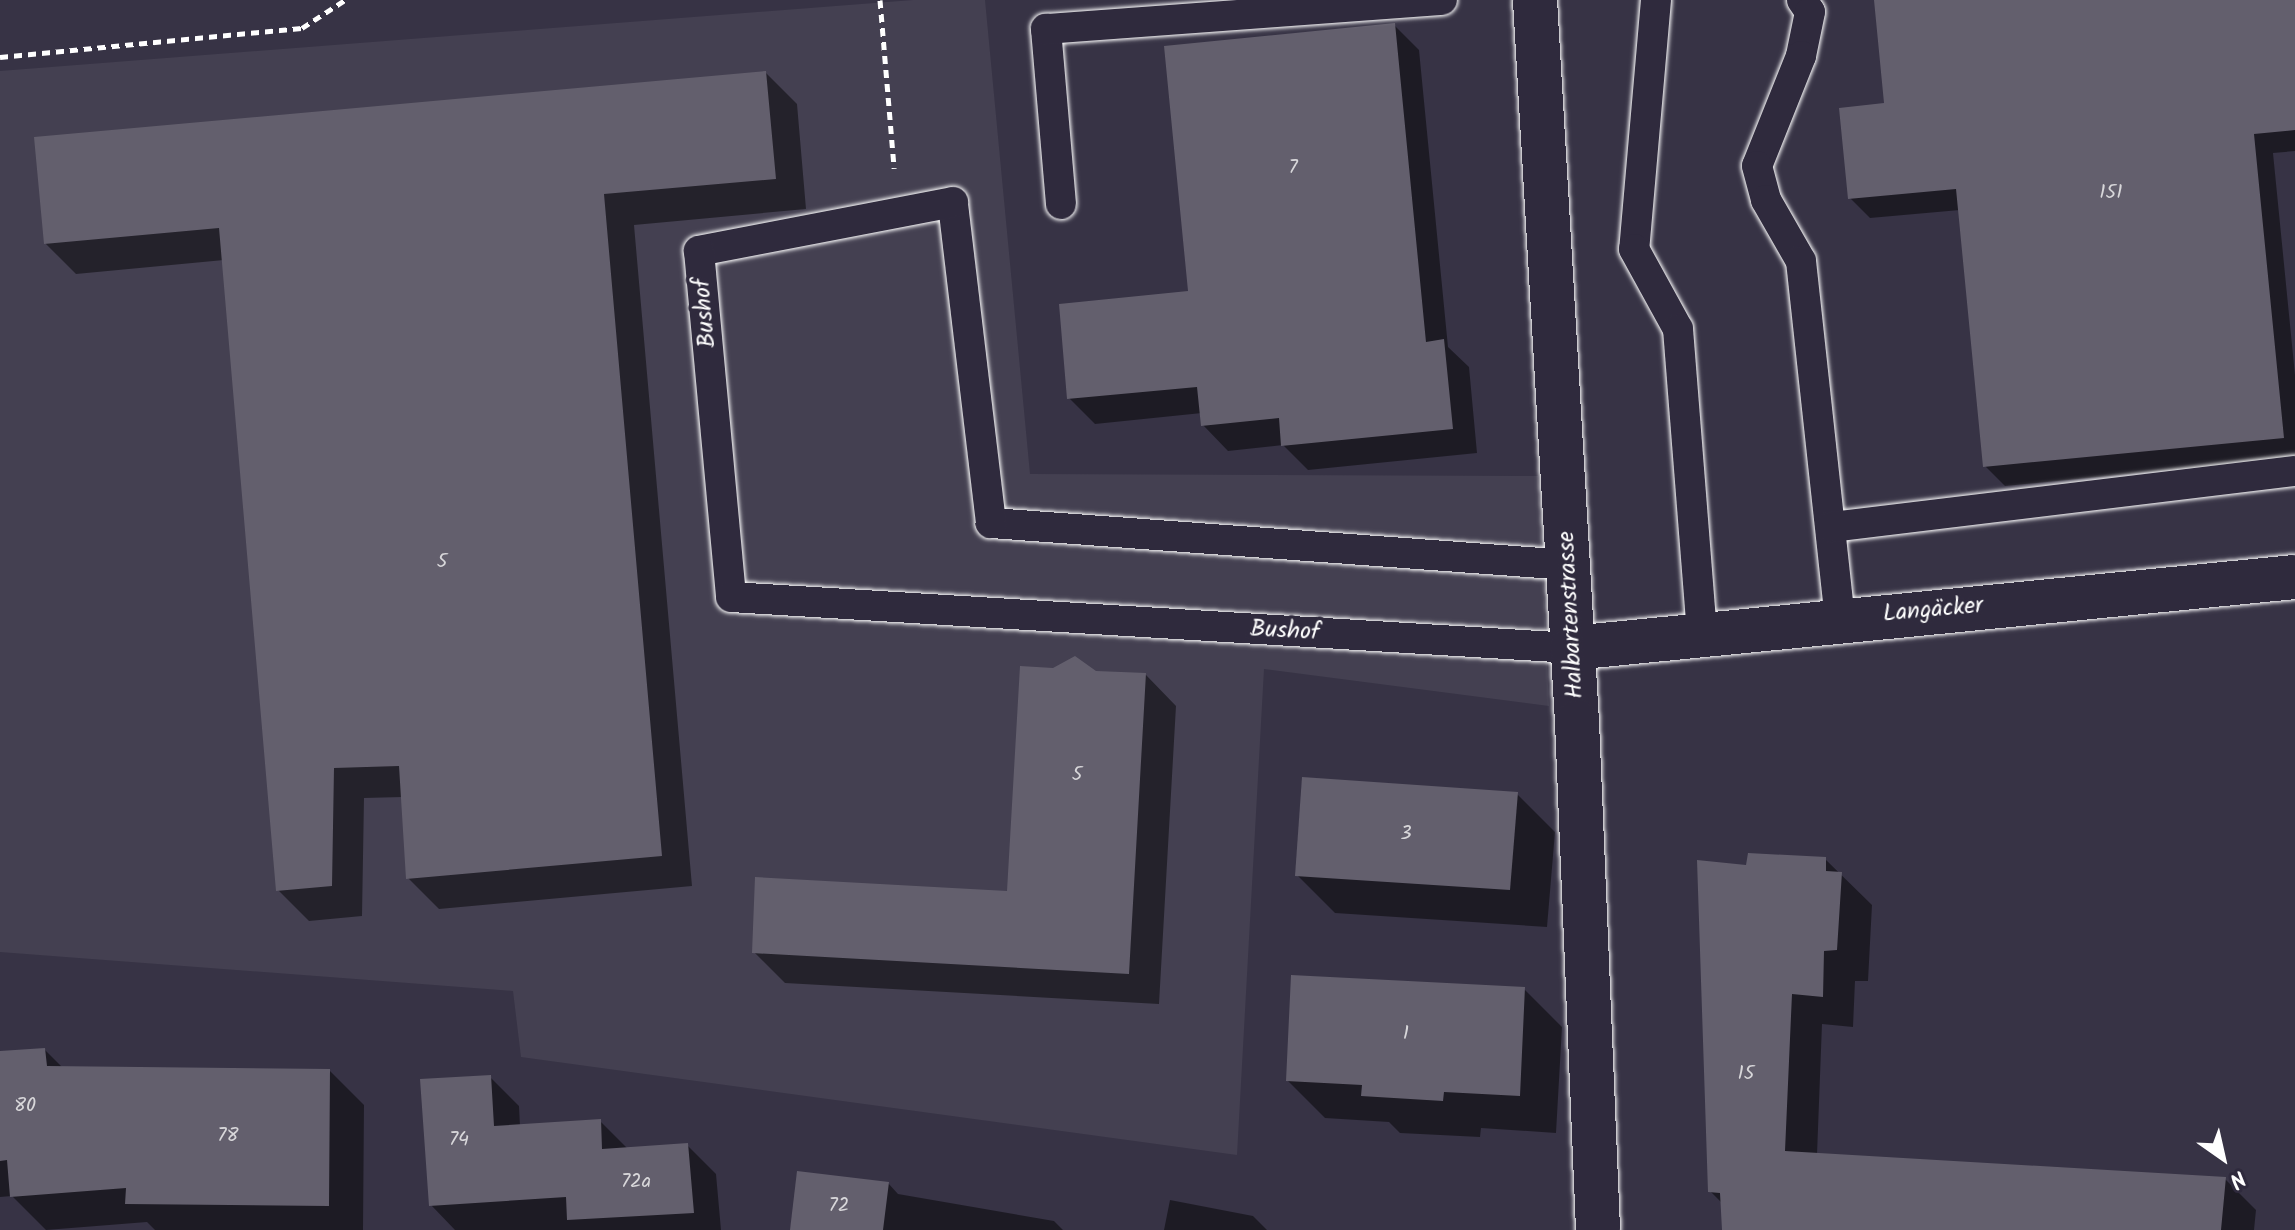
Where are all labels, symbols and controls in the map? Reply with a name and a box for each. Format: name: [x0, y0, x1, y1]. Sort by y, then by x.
house number: 7: [1288, 156, 1298, 180]
house number: 151: [2099, 181, 2123, 205]
street label: Bushof: [688, 277, 722, 349]
street label: Halbartenstrasse: [1552, 530, 1590, 700]
house number: 5: [437, 550, 447, 574]
street label: Langäcker: [1882, 591, 1984, 629]
street label: Bushof: [1249, 615, 1321, 647]
house number: 5: [1072, 763, 1082, 787]
house number: 3: [1400, 822, 1412, 846]
house number: 1: [1403, 1022, 1409, 1046]
house number: 15: [1737, 1062, 1755, 1086]
house number: 80: [14, 1094, 36, 1118]
north arrow: [2183, 1118, 2263, 1198]
house number: 78: [217, 1124, 239, 1148]
house number: 74: [449, 1128, 469, 1152]
text: N: [2221, 1160, 2252, 1197]
house number: 72a: [621, 1170, 651, 1194]
house number: 72: [829, 1194, 849, 1218]

